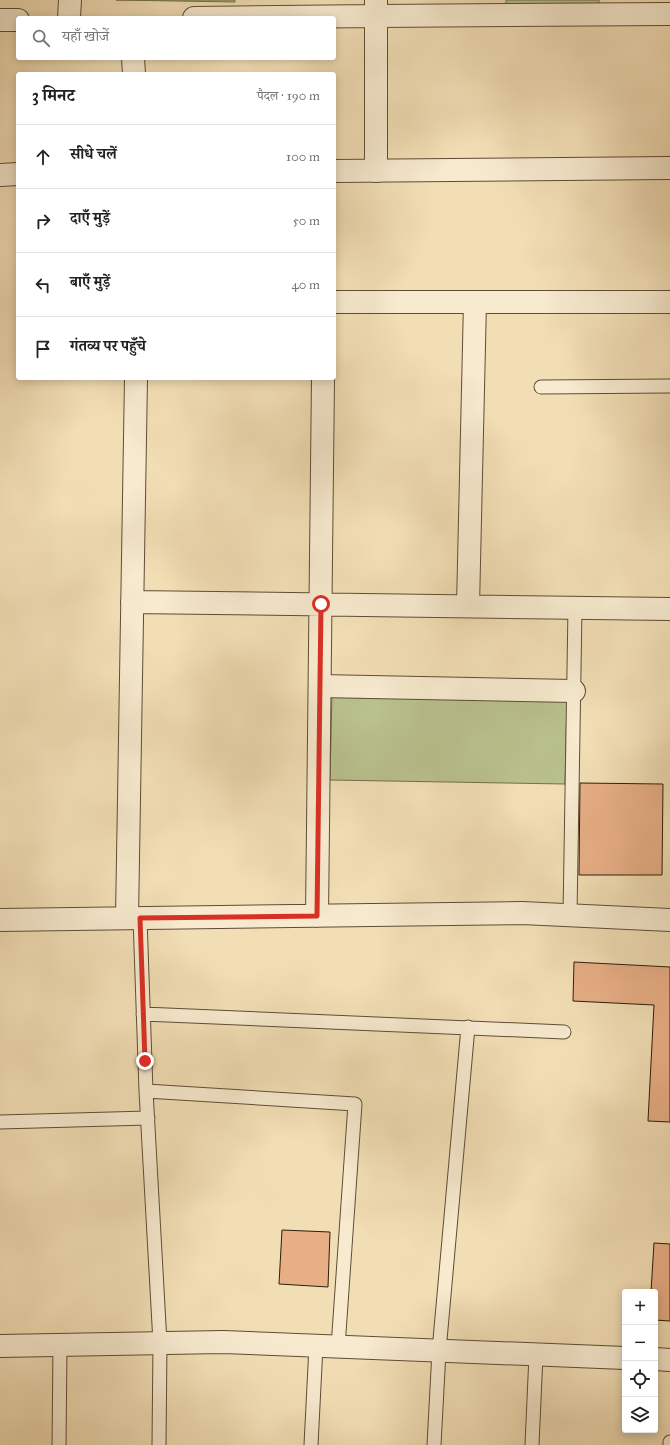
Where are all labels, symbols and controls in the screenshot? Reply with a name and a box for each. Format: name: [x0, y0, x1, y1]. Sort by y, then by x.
search box: [16, 16, 336, 60]
icon: search: [30, 27, 52, 49]
text: यहाँ खोजें: [62, 27, 109, 45]
text: 3 मिनट: [32, 85, 75, 106]
text: पैदल · 190 m: [257, 88, 320, 104]
text: सीधे चलें: [70, 145, 117, 163]
icon: ahead: [32, 146, 54, 168]
text: 100 m: [286, 149, 320, 165]
text: दाएँ मुड़ें: [70, 209, 110, 227]
icon: right: [32, 210, 54, 232]
text: 50 m: [293, 213, 320, 229]
text: बाएँ मुड़ें: [70, 273, 110, 291]
icon: left: [32, 274, 54, 296]
text: 40 m: [291, 277, 320, 293]
text: गंतव्य पर पहुँचे: [70, 337, 146, 355]
icon: arrive: [32, 338, 54, 360]
route start: [312, 595, 330, 613]
route end: [136, 1052, 154, 1070]
map controls: [622, 1289, 658, 1433]
button: +: [622, 1289, 658, 1325]
button: −: [622, 1325, 658, 1361]
button: locate: [622, 1361, 658, 1397]
button: layers: [622, 1397, 658, 1433]

